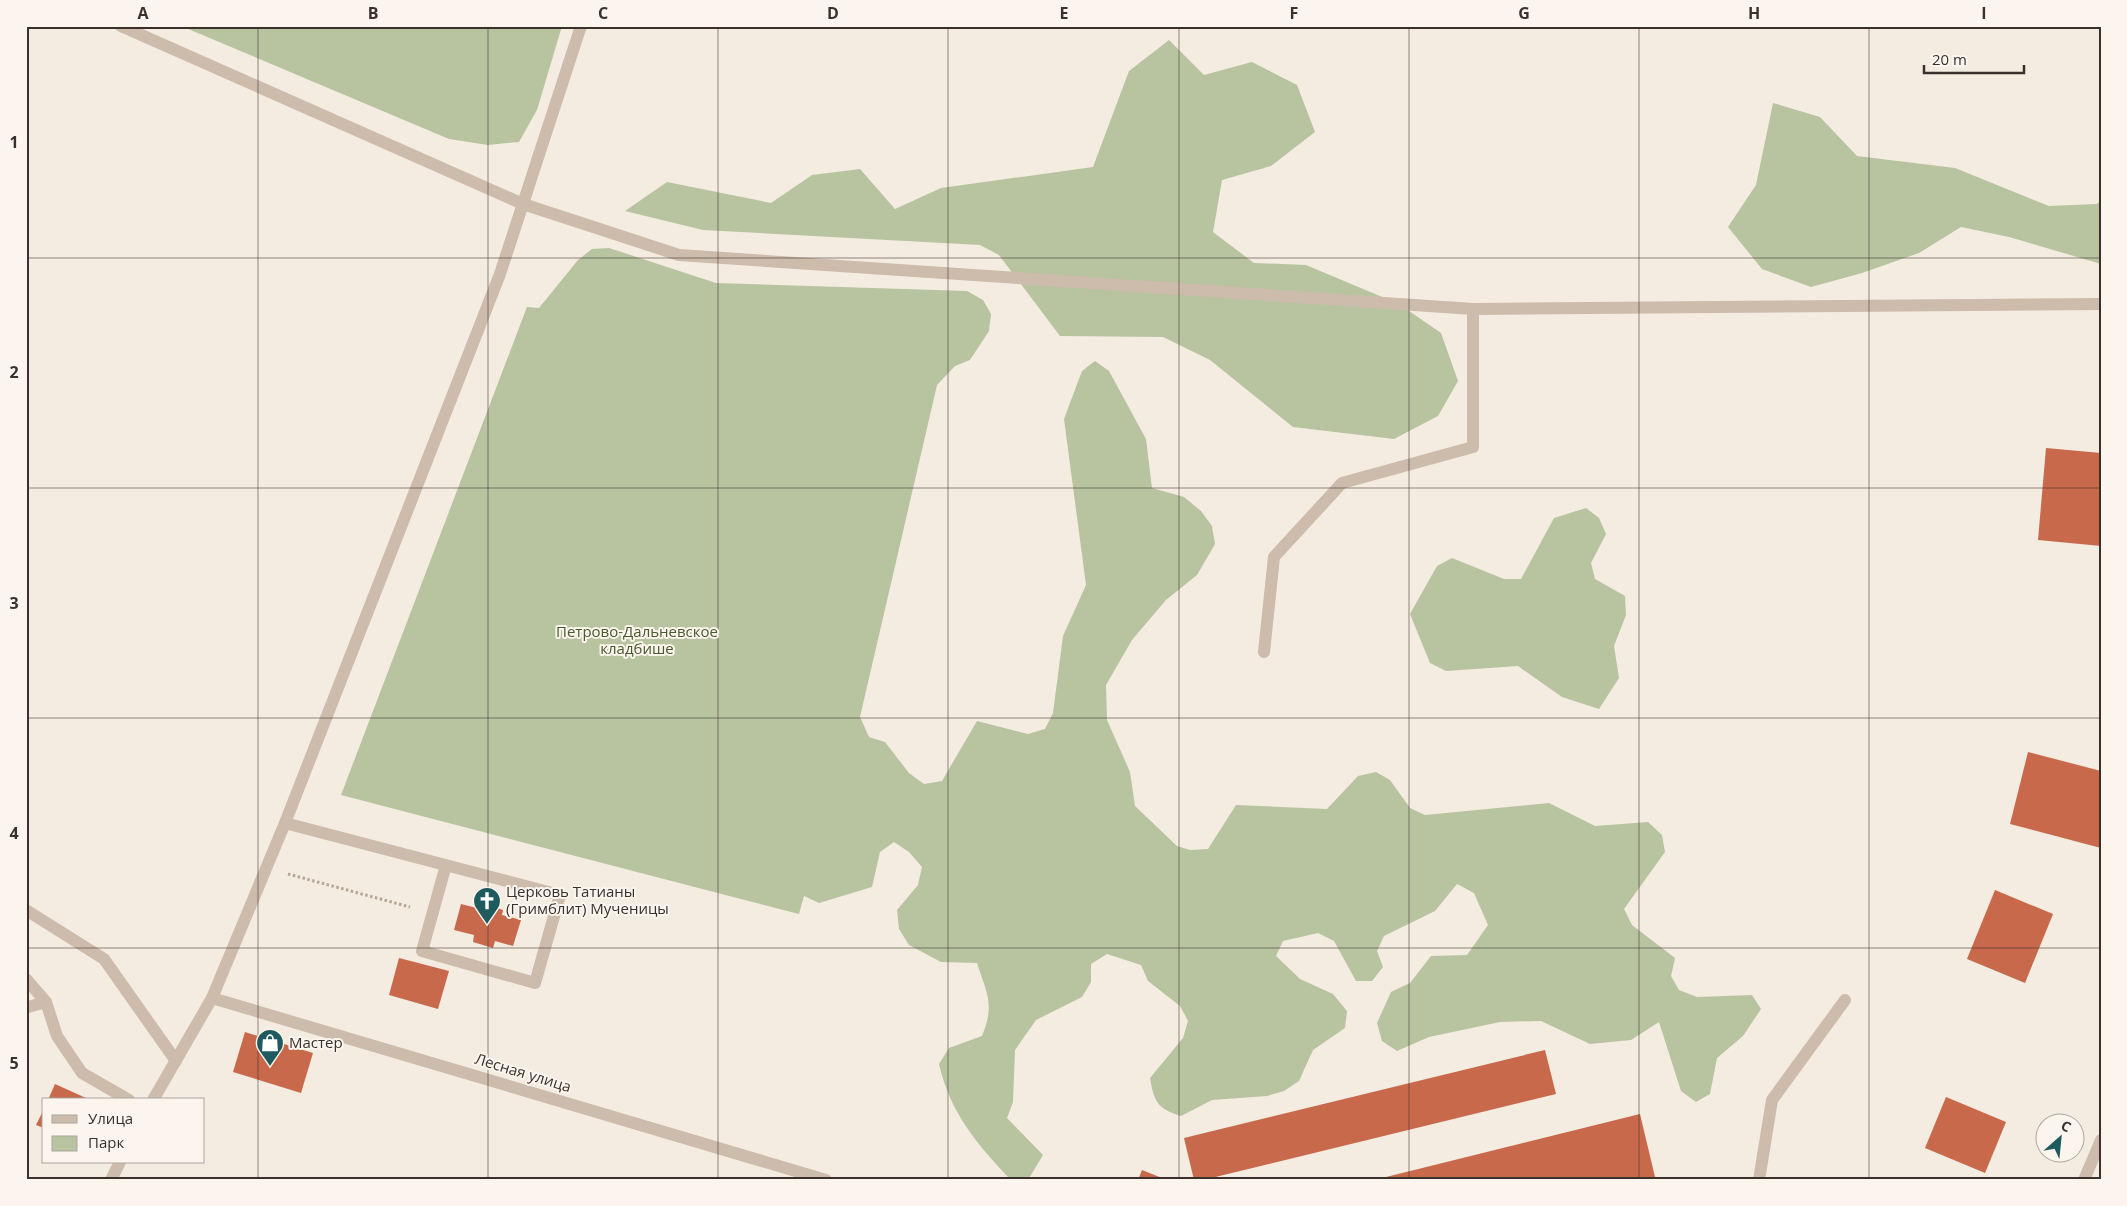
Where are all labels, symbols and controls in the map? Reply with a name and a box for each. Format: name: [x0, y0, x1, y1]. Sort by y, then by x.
text: A: [137, 2, 149, 24]
text: B: [368, 2, 378, 24]
text: C: [598, 2, 608, 24]
text: D: [827, 2, 839, 24]
text: E: [1060, 2, 1069, 24]
text: F: [1290, 2, 1298, 24]
text: G: [1518, 2, 1530, 24]
text: H: [1748, 2, 1760, 24]
text: I: [1981, 2, 1987, 24]
scale bar: [1924, 42, 2024, 74]
text: 20 m: [1932, 49, 1967, 69]
text: 1: [9, 131, 19, 153]
text: 2: [9, 361, 19, 383]
text: 3: [9, 592, 19, 614]
park label: Петрово-Дальневское кладбише: [556, 621, 718, 658]
text: 4: [9, 822, 19, 844]
place label: Церковь Татианы (Гримблит) Мученицы: [506, 881, 669, 918]
church icon: Церковь Татианы (Гримблит) Мученицы: [472, 886, 502, 925]
shop icon: Мастер: [255, 1028, 285, 1067]
place label: Мастер: [289, 1032, 343, 1052]
street label: Лесная улица: [473, 1048, 574, 1096]
text: 5: [9, 1052, 19, 1074]
legend: [42, 1098, 205, 1164]
text: Улица: [88, 1108, 133, 1128]
north arrow: [2034, 1114, 2084, 1164]
text: С: [2058, 1115, 2074, 1136]
text: Парк: [88, 1132, 124, 1152]

